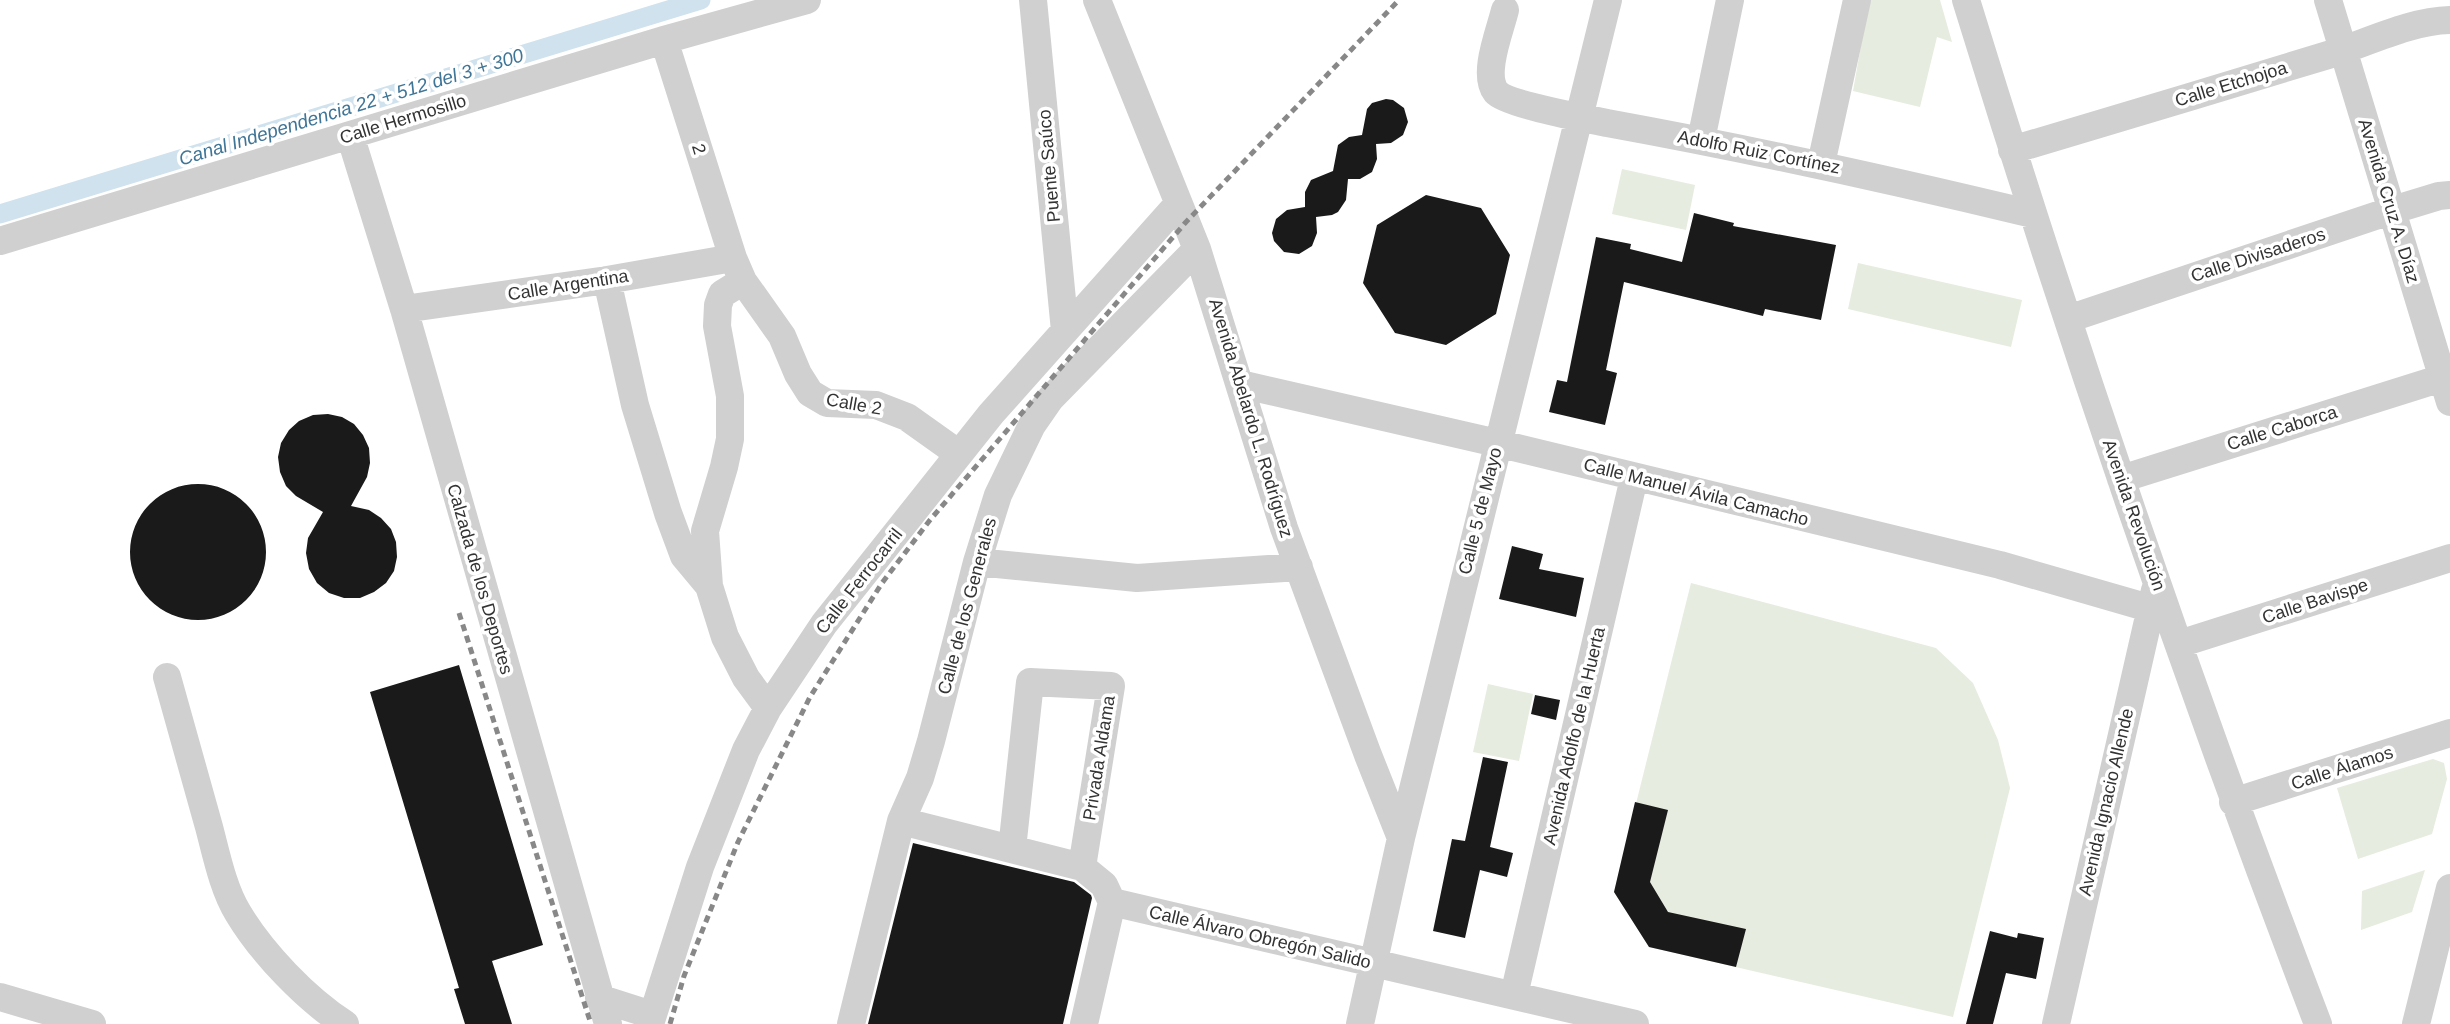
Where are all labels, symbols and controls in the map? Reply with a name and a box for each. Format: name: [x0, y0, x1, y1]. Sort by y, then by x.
water label: Canal Independencia 22 + 512 del 3 + 300: [176, 44, 526, 170]
street label: Calle Etchojoa: [2173, 57, 2290, 111]
street label: Calle Hermosillo: [337, 90, 469, 148]
street label: Puente Saúco: [1034, 109, 1064, 223]
street label: Avenida Cruz A. Díaz: [2354, 116, 2424, 286]
street label: Adolfo Ruiz Cortínez: [1676, 126, 1842, 178]
street label: 2: [688, 141, 710, 157]
street label: Calle Divisaderos: [2188, 224, 2328, 286]
street label: Calle Argentina: [506, 265, 631, 304]
street label: Avenida Abelardo L. Rodríguez: [1205, 296, 1297, 540]
street label: Calle 2: [825, 389, 883, 419]
street label: Calle Caborca: [2225, 401, 2340, 454]
street label: Avenida Revolución: [2099, 437, 2169, 593]
street label: Calle 5 de Mayo: [1455, 445, 1505, 577]
street label: Calle Manuel Ávila Camacho: [1581, 454, 1811, 530]
street label: Calzada de los Deportes: [443, 481, 517, 677]
street label: Calle de los Generales: [934, 515, 1000, 697]
street label: Calle Ferrocarril: [812, 524, 906, 638]
street label: Calle Bavispe: [2260, 574, 2370, 628]
street label: Avenida Adolfo de la Huerta: [1539, 624, 1609, 847]
street label: Privada Aldama: [1079, 693, 1119, 822]
street label: Avenida Ignacio Allende: [2075, 706, 2137, 898]
street label: Calle Álamos: [2288, 742, 2396, 794]
street label: Calle Álvaro Obregón Salido: [1147, 902, 1373, 972]

